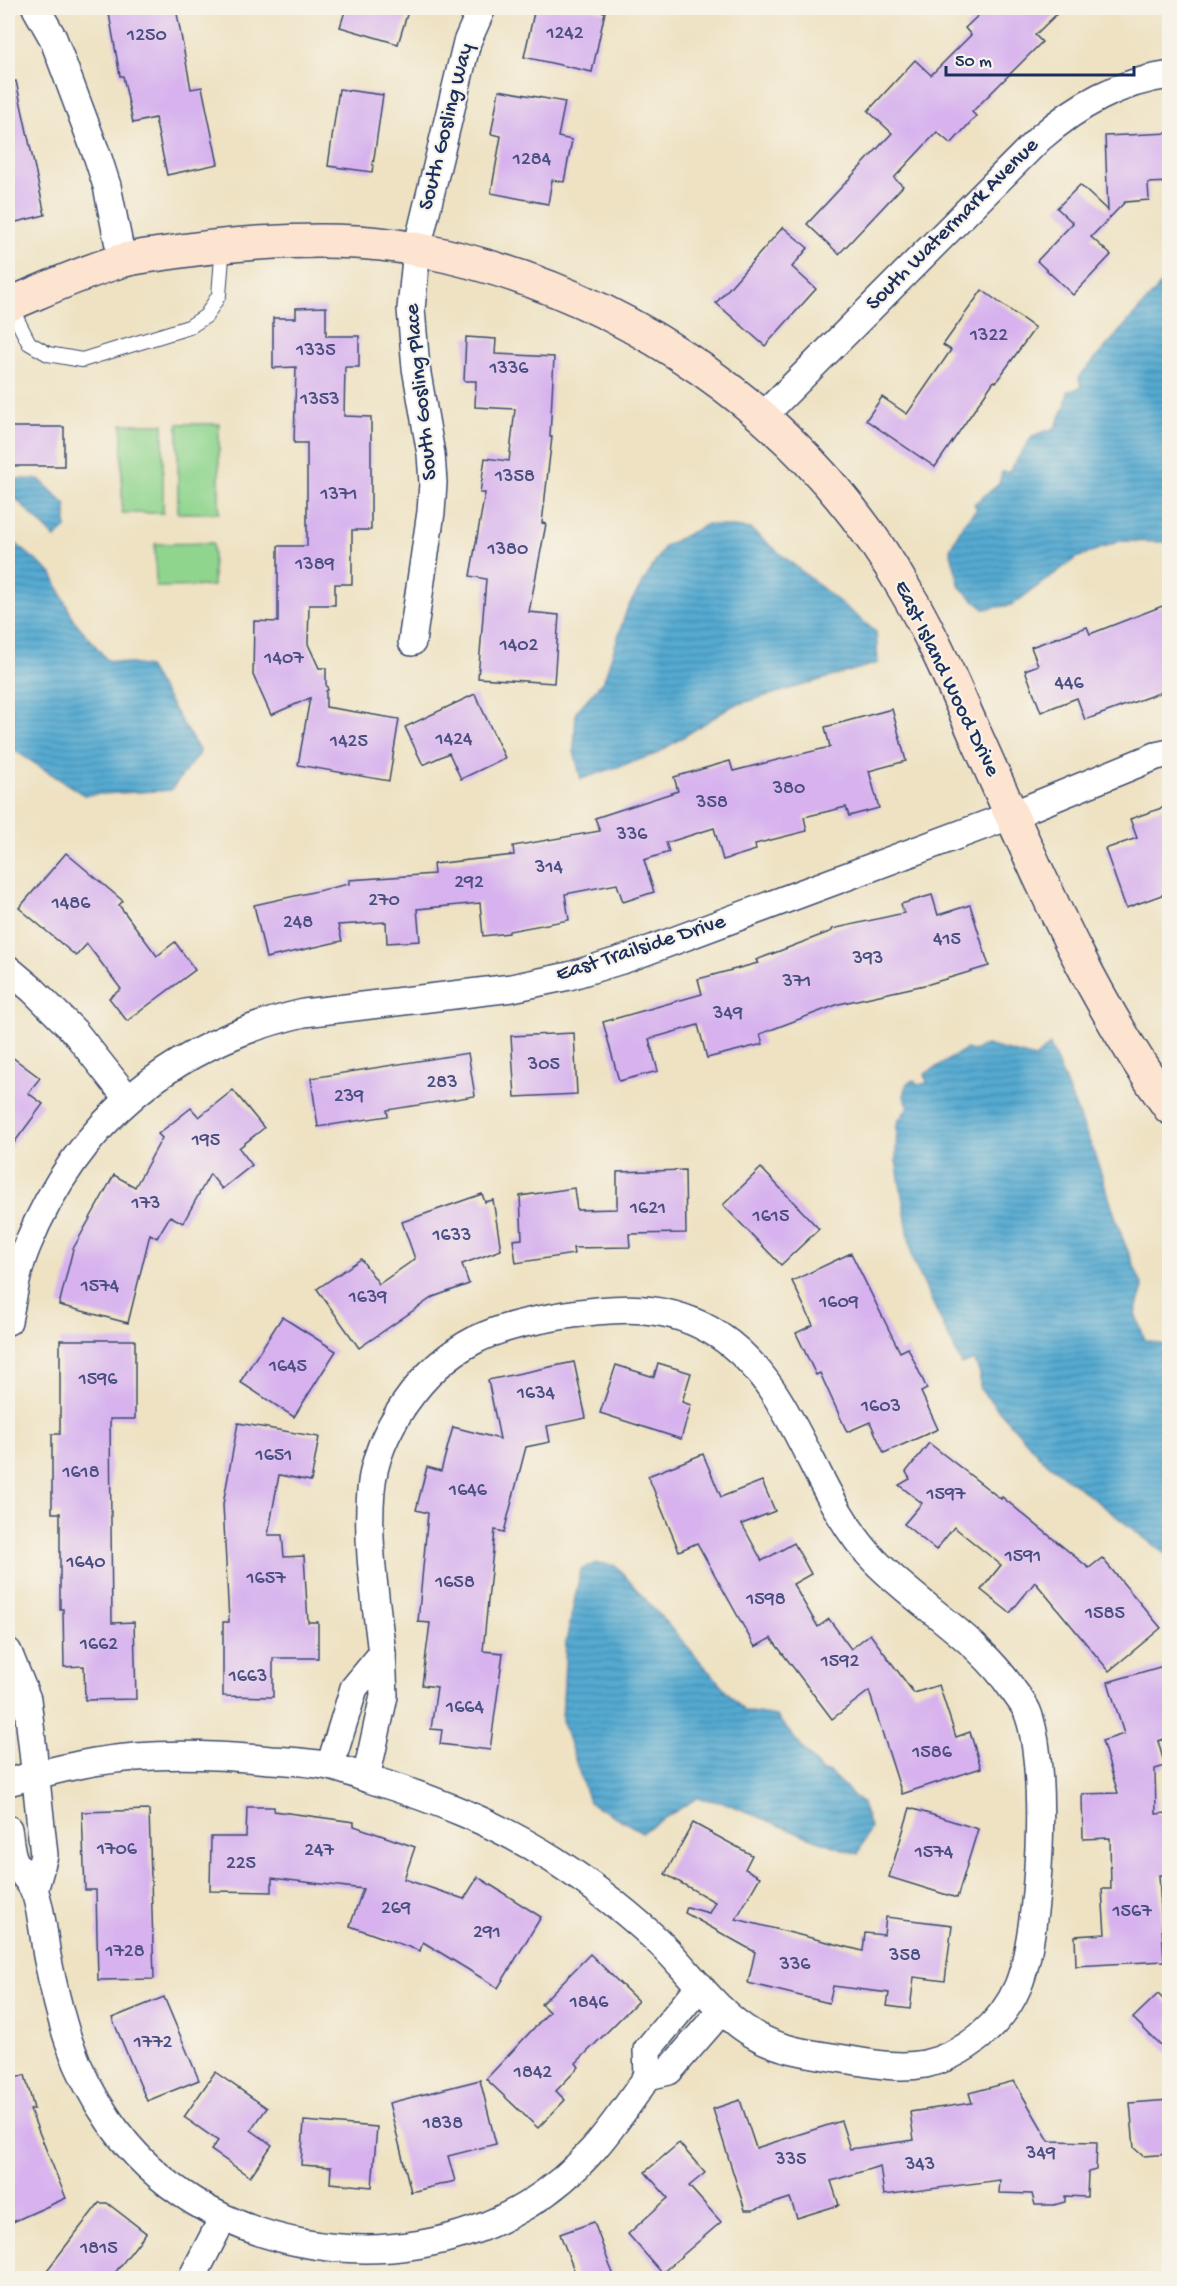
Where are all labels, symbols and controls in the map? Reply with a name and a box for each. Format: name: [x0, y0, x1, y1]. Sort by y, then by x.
house number: 1242: [545, 23, 584, 46]
house number: 1250: [126, 25, 167, 48]
scale bar: [946, 39, 1134, 77]
street label: South Gosling Way: [414, 41, 480, 213]
text: 50 m: [955, 52, 992, 73]
street label: South Watermark Avenue: [861, 133, 1045, 317]
house number: 1284: [512, 149, 552, 172]
street label: South Gosling Place: [400, 302, 444, 481]
house number: 1322: [969, 325, 1008, 348]
house number: 1335: [295, 340, 336, 363]
house number: 1336: [489, 358, 529, 381]
house number: 1353: [299, 389, 340, 412]
house number: 1358: [494, 466, 535, 489]
house number: 1371: [320, 484, 357, 507]
house number: 1380: [487, 539, 528, 562]
house number: 1389: [294, 554, 335, 577]
street label: East Island Wood Drive: [887, 577, 1005, 782]
house number: 1402: [499, 635, 539, 658]
house number: 1407: [263, 648, 304, 671]
house number: 446: [1054, 673, 1084, 696]
house number: 1424: [435, 729, 473, 752]
house number: 1425: [329, 731, 368, 754]
house number: 380: [772, 778, 805, 801]
house number: 358: [695, 792, 728, 815]
house number: 336: [616, 824, 648, 847]
house number: 314: [534, 857, 563, 880]
house number: 292: [454, 872, 484, 895]
house number: 270: [368, 890, 400, 913]
house number: 1486: [51, 893, 91, 916]
street label: East Trailside Drive: [553, 909, 730, 989]
house number: 248: [283, 912, 313, 935]
house number: 415: [933, 929, 961, 952]
house number: 393: [852, 948, 883, 971]
house number: 371: [782, 971, 811, 994]
house number: 349: [712, 1003, 743, 1026]
house number: 305: [527, 1054, 560, 1077]
house number: 283: [426, 1072, 458, 1095]
house number: 239: [334, 1086, 364, 1109]
house number: 195: [191, 1130, 220, 1153]
house number: 173: [131, 1193, 160, 1216]
house number: 1621: [629, 1198, 666, 1221]
house number: 1615: [752, 1206, 789, 1229]
house number: 1633: [432, 1225, 471, 1248]
house number: 1574: [80, 1276, 120, 1299]
house number: 1639: [348, 1287, 387, 1310]
house number: 1609: [818, 1292, 859, 1315]
house number: 1645: [268, 1356, 307, 1379]
house number: 1596: [78, 1369, 118, 1392]
house number: 1634: [516, 1383, 556, 1406]
house number: 1603: [860, 1396, 901, 1419]
house number: 1651: [255, 1445, 292, 1468]
house number: 1618: [61, 1462, 100, 1485]
house number: 1646: [448, 1480, 488, 1503]
house number: 1597: [925, 1484, 966, 1507]
house number: 1591: [1004, 1546, 1041, 1569]
house number: 1640: [65, 1552, 106, 1575]
house number: 1657: [245, 1568, 286, 1591]
house number: 1658: [434, 1572, 475, 1595]
house number: 1598: [745, 1589, 786, 1612]
house number: 1585: [1084, 1603, 1125, 1626]
house number: 1662: [79, 1634, 118, 1657]
house number: 1592: [820, 1651, 859, 1674]
house number: 1663: [228, 1666, 267, 1689]
house number: 1664: [445, 1697, 484, 1720]
house number: 1586: [911, 1742, 953, 1765]
house number: 1706: [96, 1839, 138, 1862]
house number: 247: [304, 1840, 334, 1863]
house number: 1574: [914, 1842, 954, 1865]
house number: 225: [226, 1853, 256, 1876]
house number: 269: [381, 1898, 411, 1921]
house number: 1567: [1111, 1901, 1152, 1924]
house number: 291: [473, 1922, 501, 1945]
house number: 1728: [104, 1941, 145, 1964]
house number: 358: [888, 1945, 921, 1968]
house number: 336: [779, 1954, 811, 1977]
house number: 1846: [569, 1992, 609, 2015]
house number: 1772: [133, 2032, 173, 2055]
house number: 1842: [513, 2062, 552, 2085]
house number: 1838: [422, 2113, 463, 2136]
house number: 349: [1025, 2143, 1056, 2166]
house number: 335: [774, 2149, 807, 2172]
house number: 343: [904, 2154, 935, 2177]
house number: 1815: [79, 2238, 118, 2261]

